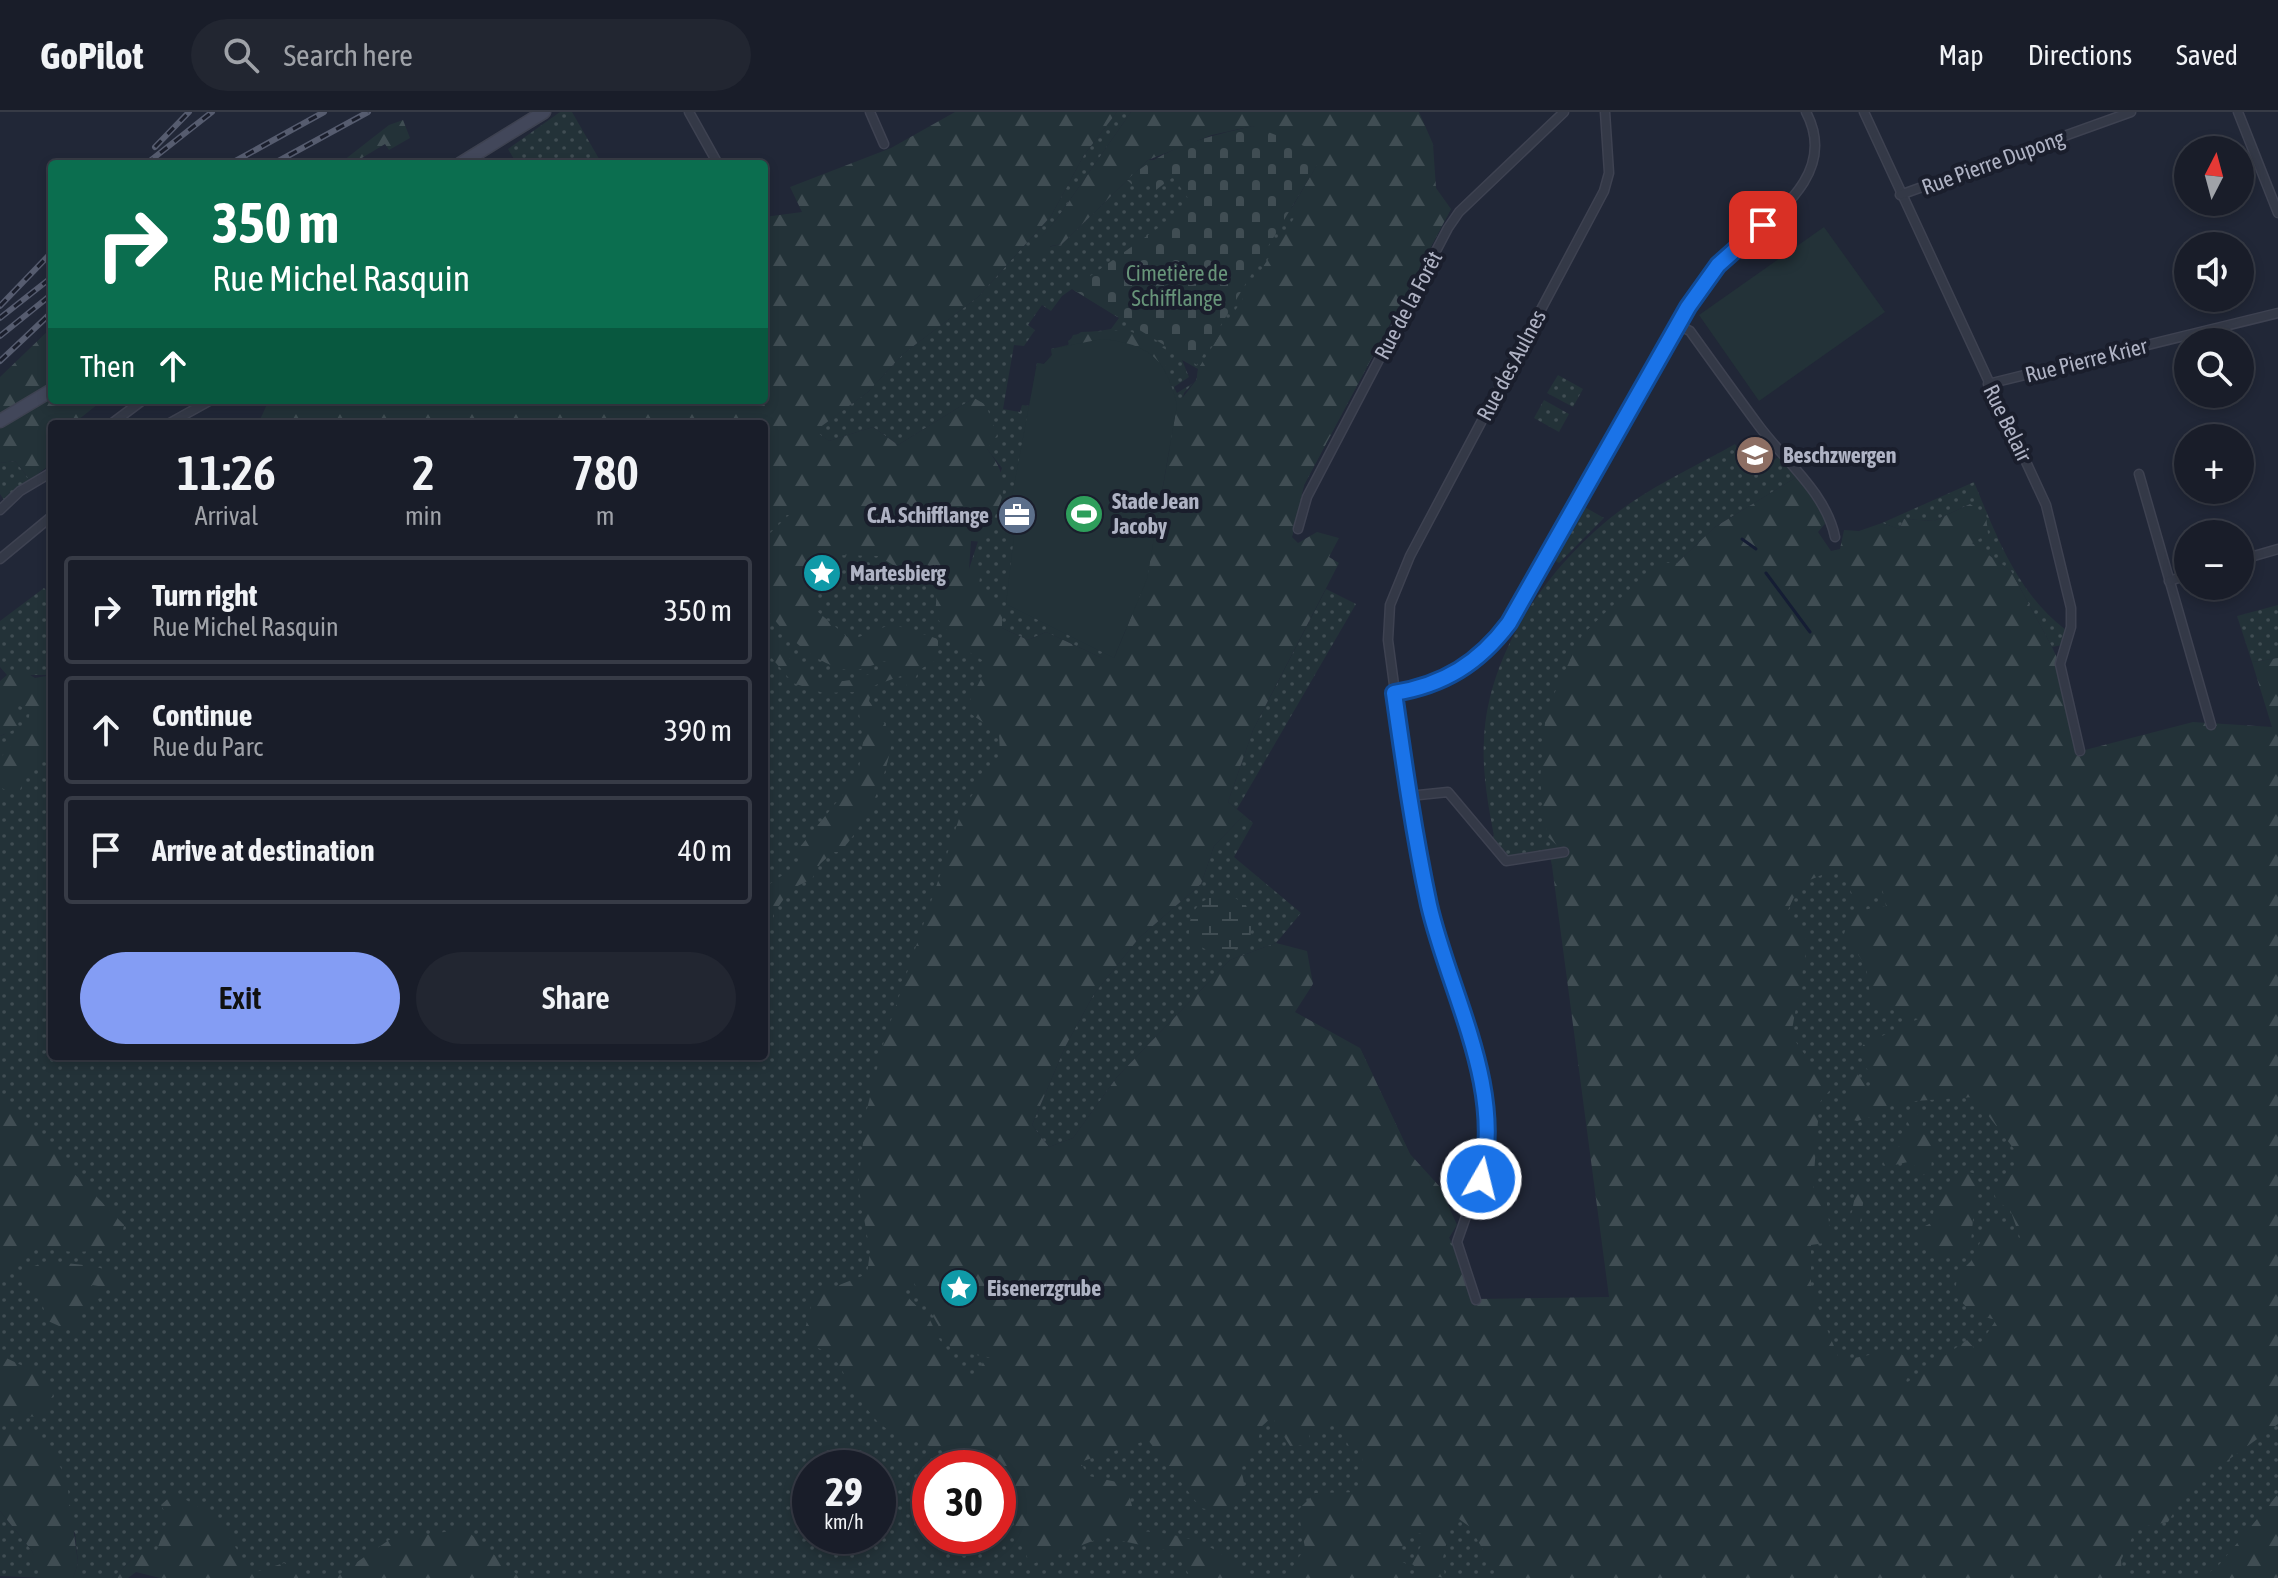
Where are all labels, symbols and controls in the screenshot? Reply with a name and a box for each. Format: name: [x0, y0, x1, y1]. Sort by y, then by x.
search box: [191, 19, 751, 91]
icon: search: [219, 33, 263, 77]
text: GoPilot: [40, 34, 143, 77]
text: Search here: [283, 38, 413, 72]
text: Map: [1939, 39, 1984, 71]
text: Directions: [2028, 39, 2132, 71]
text: Saved: [2176, 39, 2238, 71]
street label: Rue Pierre Dupong: [1918, 124, 2068, 200]
north arrow: [2174, 136, 2254, 216]
map controls: [2174, 136, 2254, 600]
text: 350 m: [212, 191, 339, 255]
pin: [1729, 191, 1797, 259]
icon: right: [80, 192, 184, 296]
icon: arrive: [1741, 203, 1785, 247]
button: sound: [2174, 232, 2254, 312]
street label: Rue de la Forêt: [1369, 246, 1447, 364]
text: Rue Michel Rasquin: [212, 257, 470, 299]
park label: Cimetière de Schifflange: [1126, 260, 1228, 311]
street label: Rue des Aulnes: [1471, 305, 1551, 425]
button: search: [2174, 328, 2254, 408]
street label: Rue Pierre Krier: [2022, 332, 2150, 388]
icon: ahead: [151, 344, 195, 388]
text: Then: [80, 349, 135, 383]
street label: Rue Belair: [1978, 380, 2038, 466]
button: +: [2174, 424, 2254, 504]
school or university icon: Beschzwergen: [1734, 434, 1776, 476]
place label: Beschzwergen: [1783, 442, 1896, 468]
text: 11:26: [177, 445, 276, 500]
text: 2: [412, 445, 435, 500]
text: 780: [571, 445, 639, 500]
place label: Stade Jean Jacoby: [1111, 488, 1199, 539]
sports icon: Stade Jean Jacoby: [1063, 493, 1105, 535]
office icon: C.A. Schifflange: [996, 494, 1038, 536]
text: Arrival: [195, 501, 258, 531]
text: min: [405, 501, 442, 531]
text: m: [596, 501, 614, 531]
place label: C.A. Schifflange: [867, 502, 989, 528]
button: −: [2174, 520, 2254, 600]
place icon: Martesbierg: [801, 552, 843, 594]
place label: Martesbierg: [850, 560, 946, 586]
text: Turn right: [152, 578, 258, 612]
icon: right: [84, 588, 128, 632]
text: 350 m: [664, 593, 732, 627]
text: Rue Michel Rasquin: [152, 612, 339, 642]
text: Continue: [152, 698, 252, 732]
icon: ahead: [84, 708, 128, 752]
text: 390 m: [664, 713, 732, 747]
text: Rue du Parc: [152, 732, 263, 762]
icon: arrive: [84, 828, 128, 872]
text: Arrive at destination: [152, 833, 374, 867]
text: 40 m: [678, 833, 732, 867]
button: Exit: [80, 952, 400, 1044]
button: Share: [416, 952, 736, 1044]
position arrow: [1439, 1137, 1523, 1221]
place icon: Eisenerzgrube: [938, 1267, 980, 1309]
place label: Eisenerzgrube: [987, 1275, 1101, 1301]
speed limit sign: 30: [912, 1450, 1016, 1554]
text: 29: [825, 1469, 863, 1514]
text: km/h: [824, 1510, 864, 1533]

